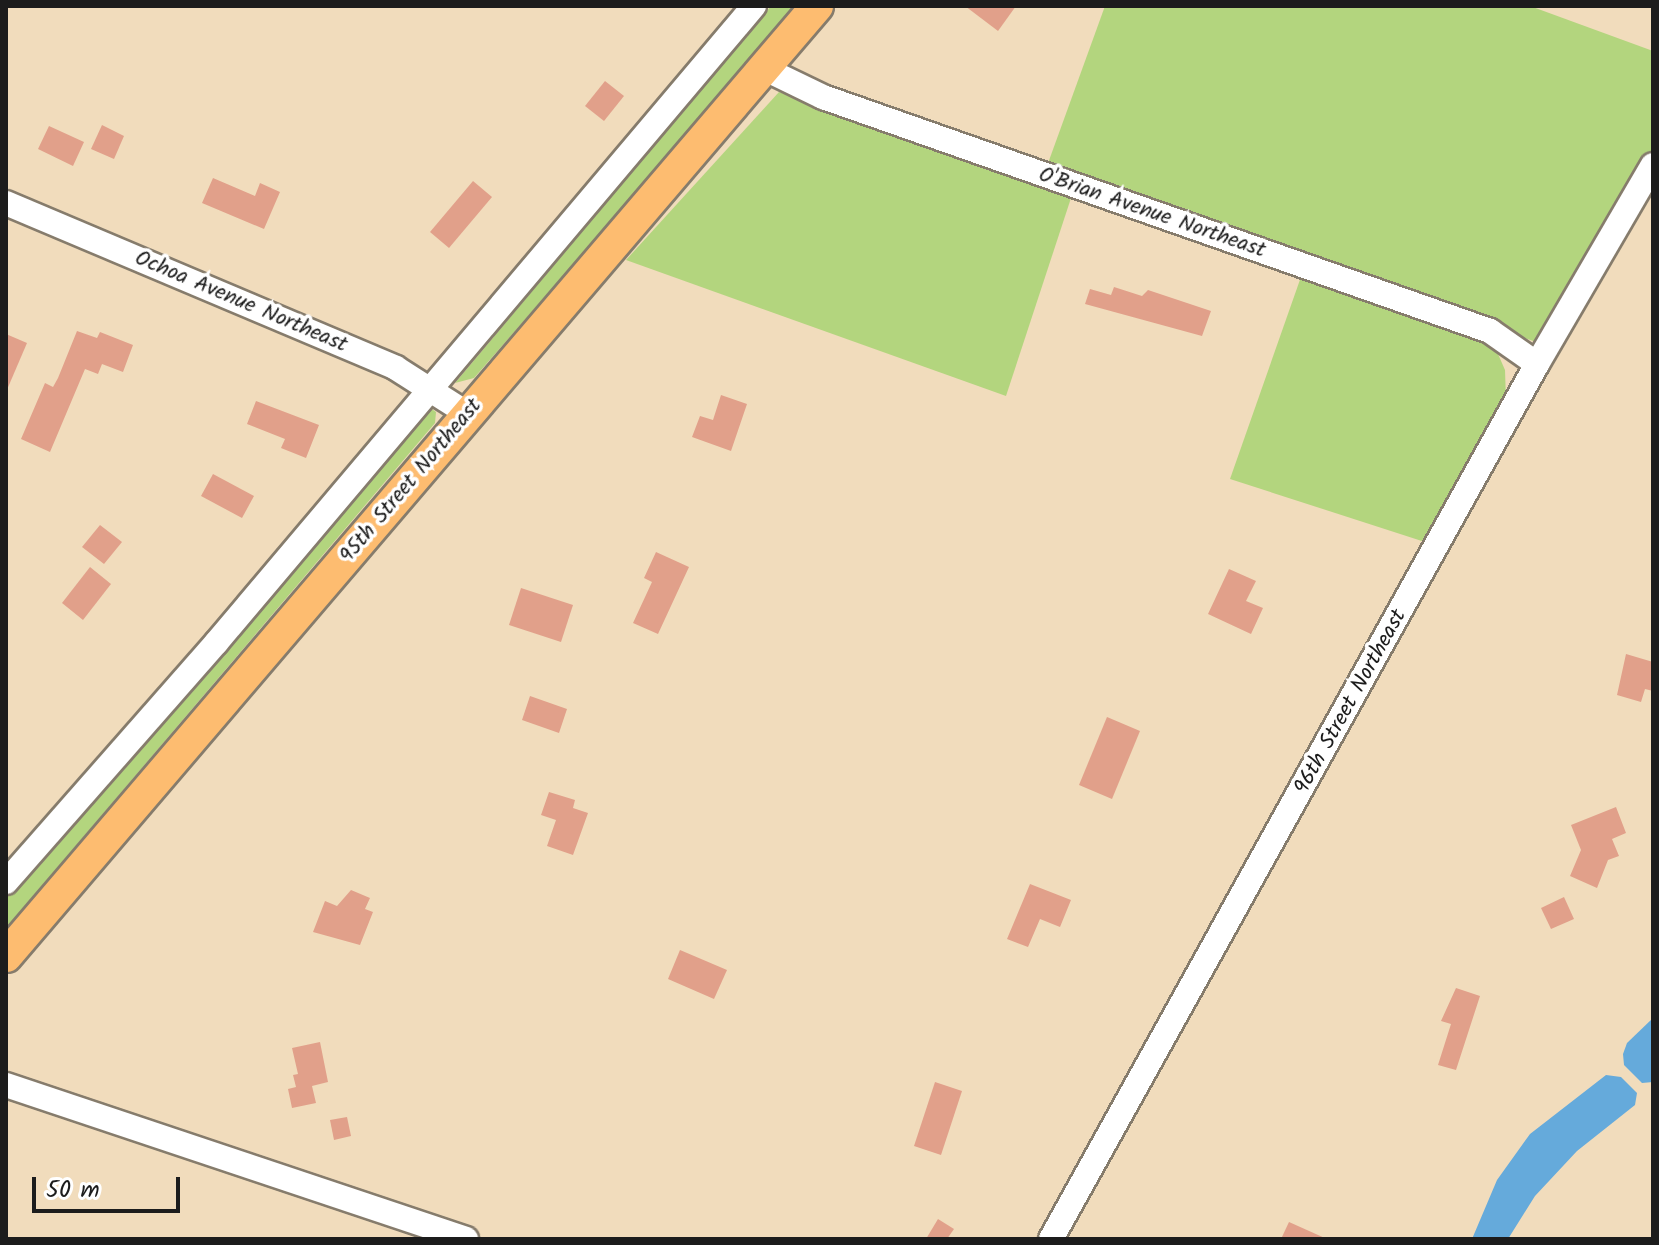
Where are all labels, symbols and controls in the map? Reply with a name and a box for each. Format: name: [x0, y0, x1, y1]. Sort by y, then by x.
street label: O'Brian Avenue Northeast: [1035, 162, 1269, 264]
street label: Ochoa Avenue Northeast: [131, 245, 351, 359]
street label: 95th Street Northeast: [334, 393, 488, 569]
street label: 96th Street Northeast: [1289, 605, 1413, 799]
scale bar: [36, 1161, 184, 1211]
text: 50 m: [46, 1171, 100, 1210]

